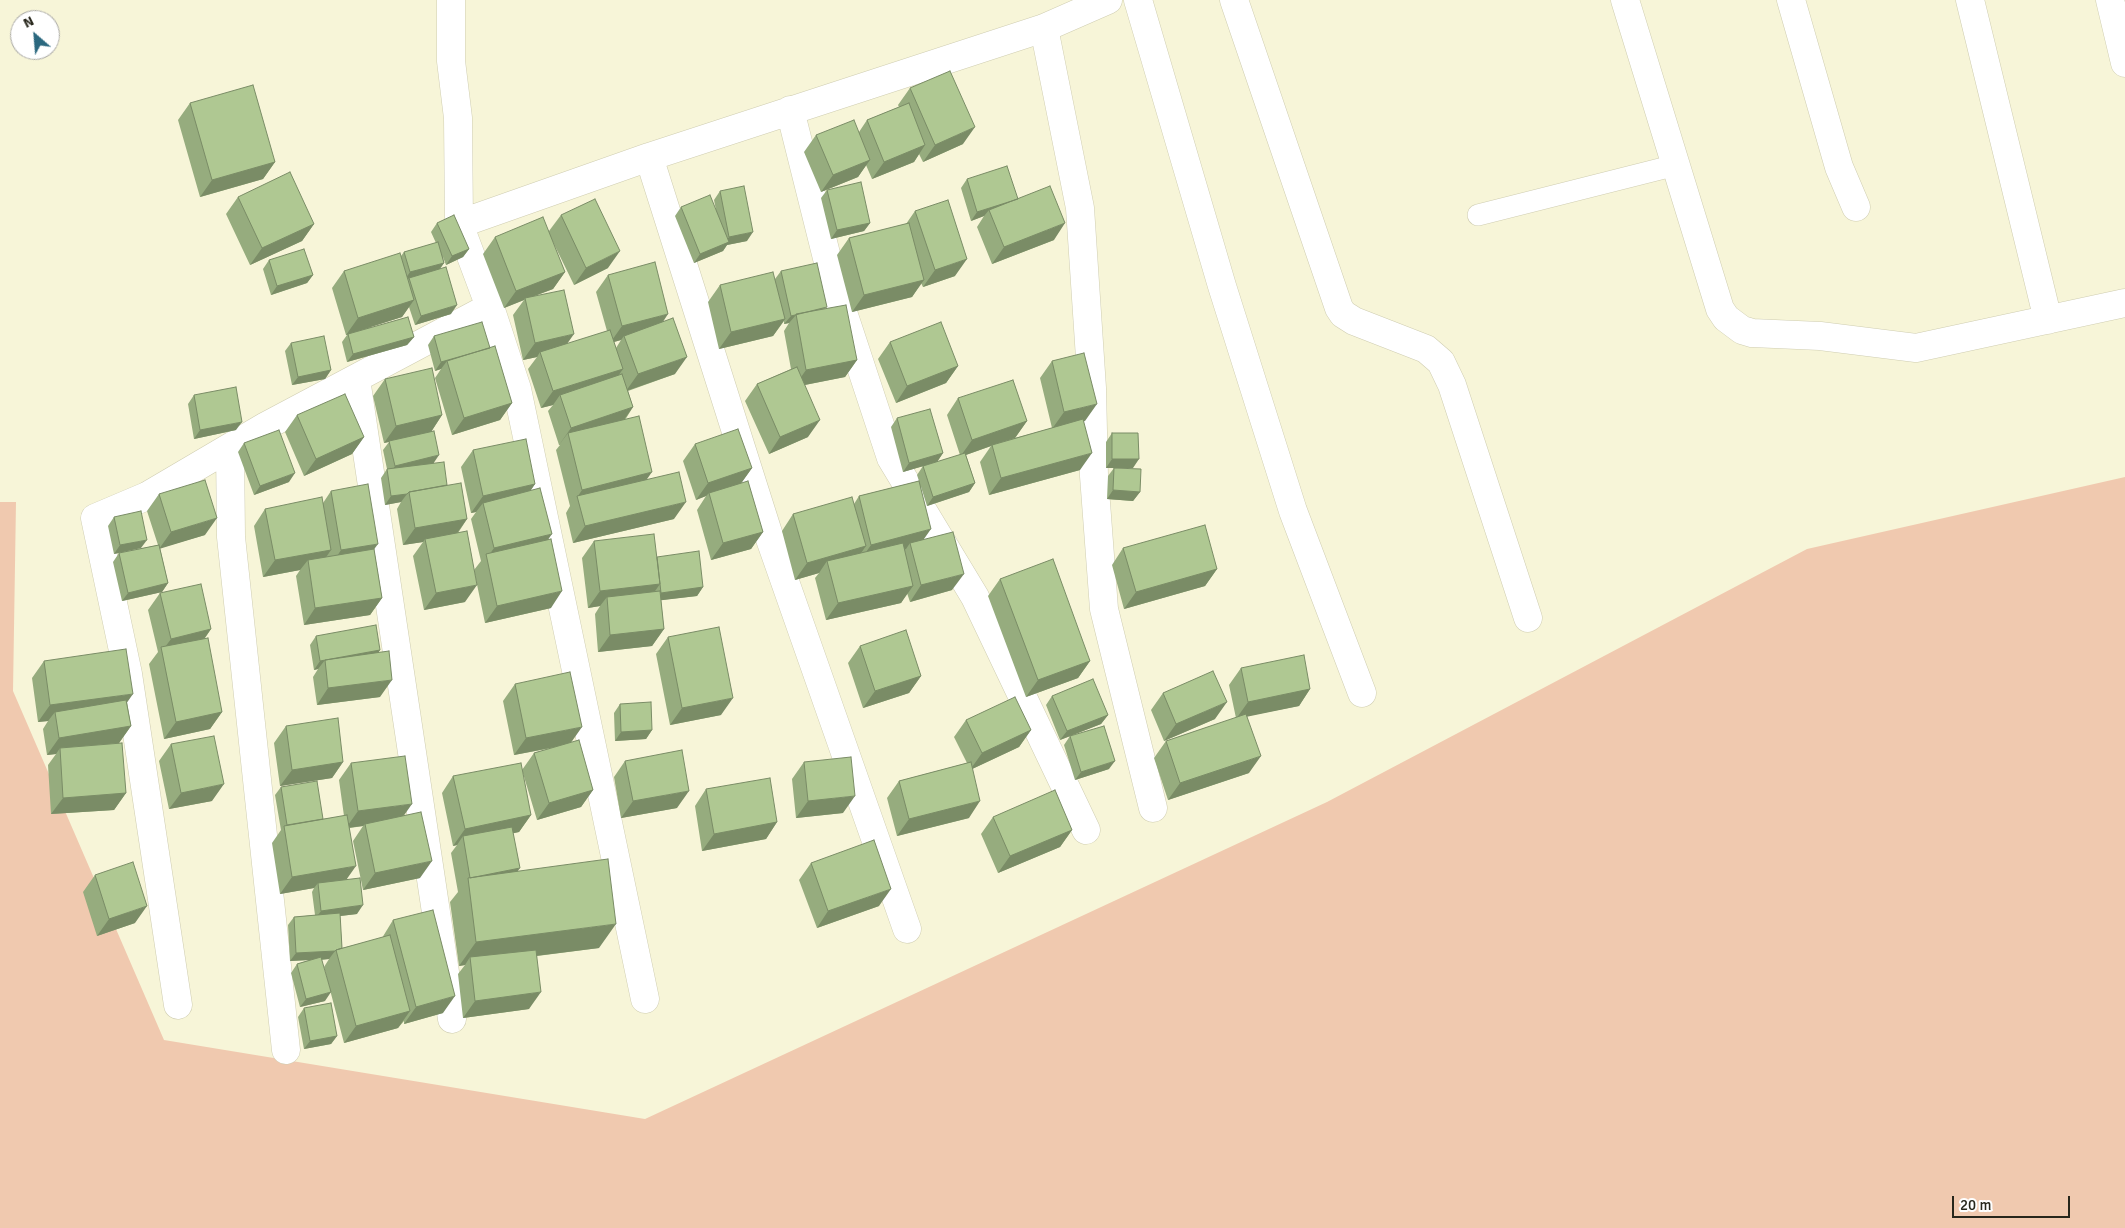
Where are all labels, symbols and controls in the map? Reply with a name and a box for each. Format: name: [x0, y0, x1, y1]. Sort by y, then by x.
north arrow: [10, 10, 60, 60]
text: N: [20, 12, 37, 32]
scale bar: [1955, 1186, 2072, 1218]
text: 20 m: [1960, 1196, 1991, 1214]

